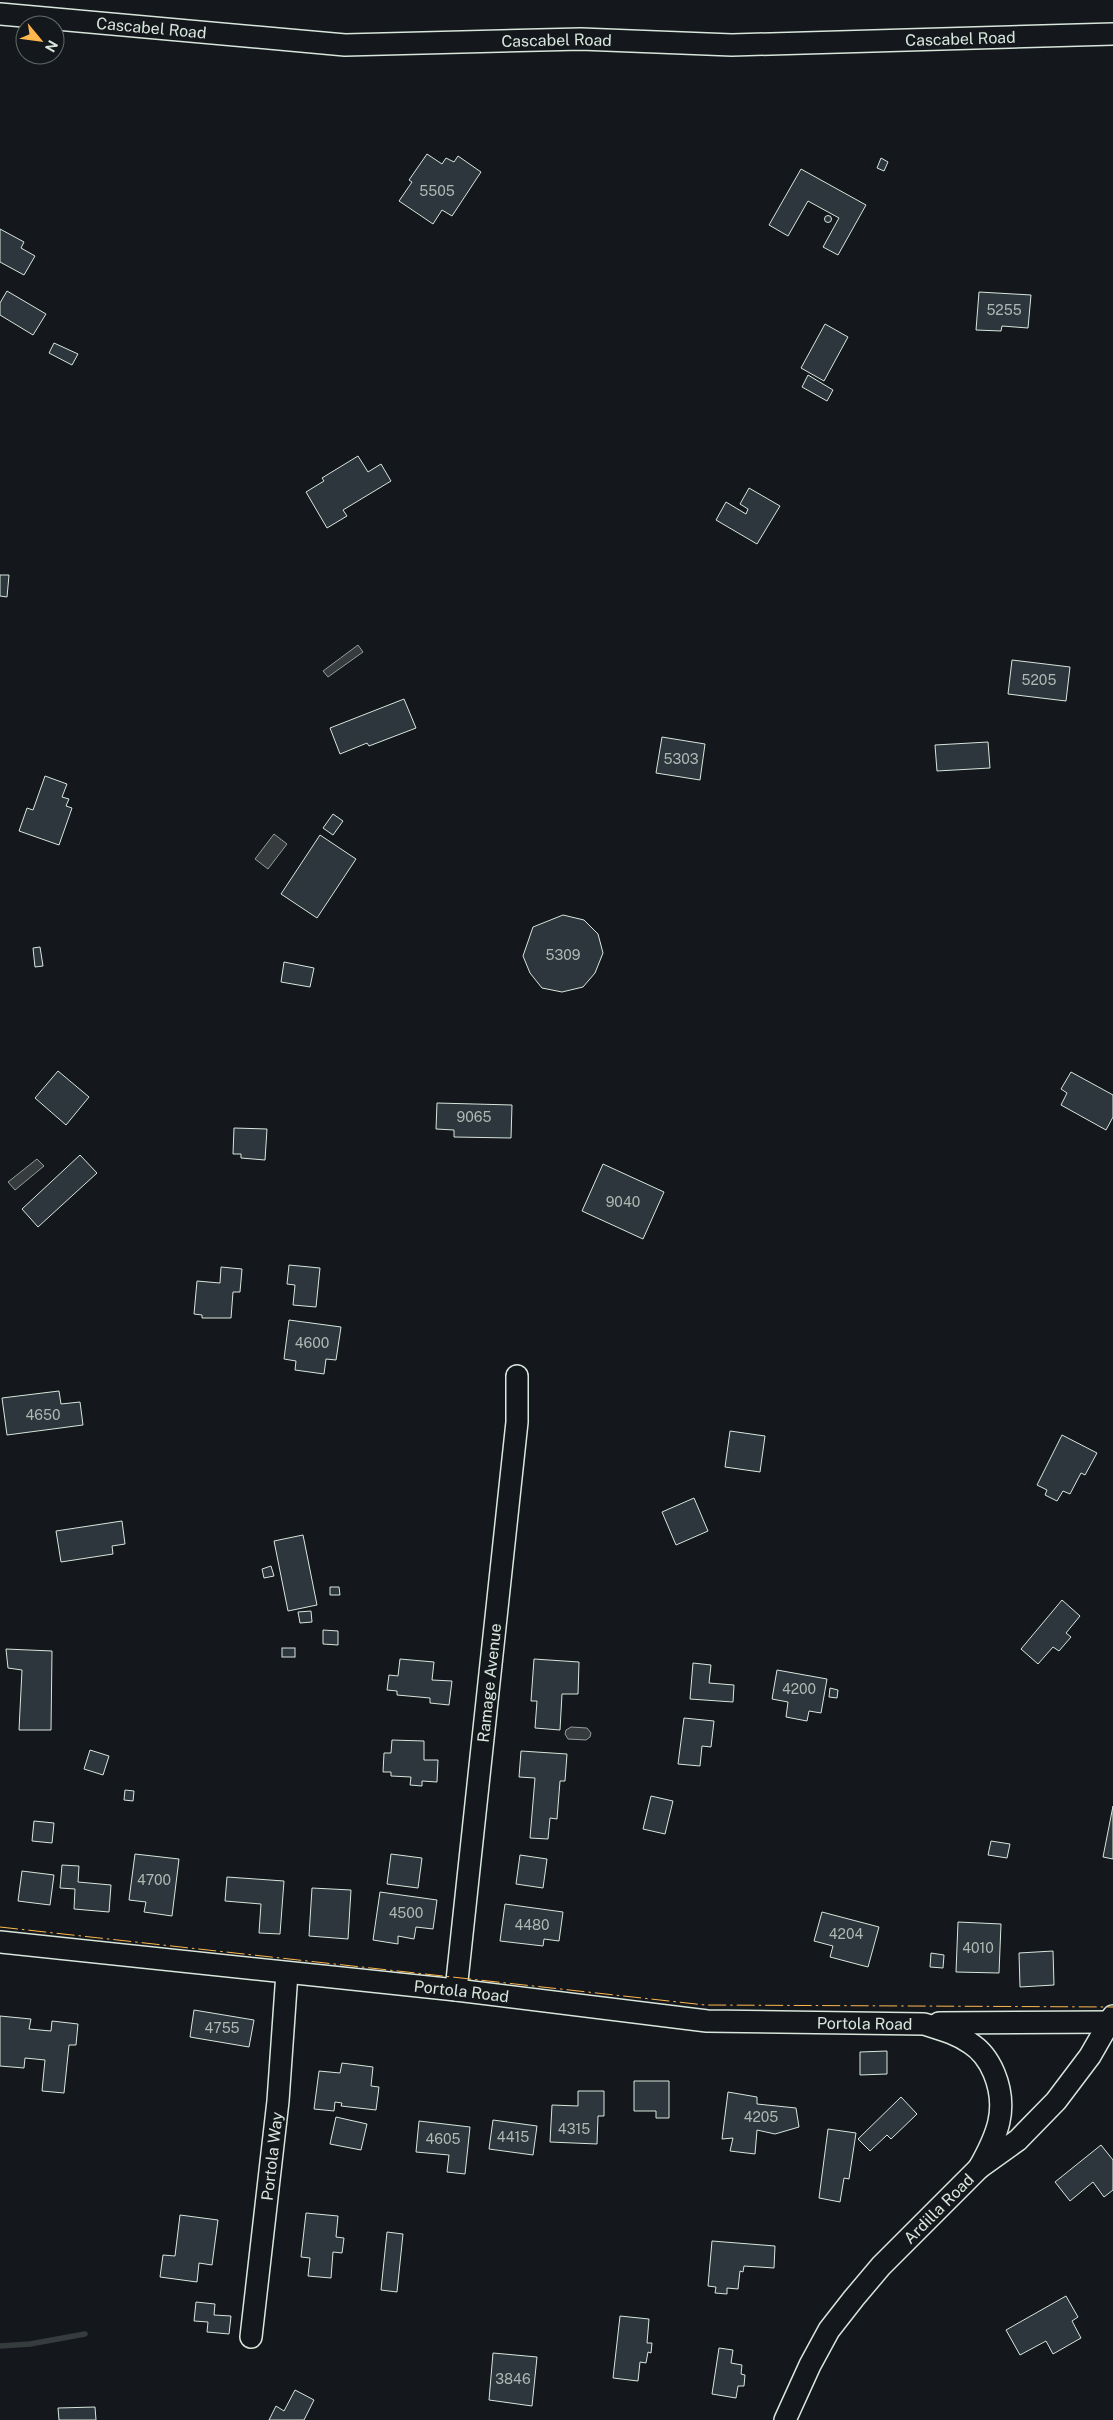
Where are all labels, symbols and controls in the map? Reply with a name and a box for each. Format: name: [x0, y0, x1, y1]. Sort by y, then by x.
street label: Cascabel Road: [95, 13, 207, 42]
north arrow: [15, 15, 65, 65]
street label: Cascabel Road: [905, 27, 1016, 49]
street label: Cascabel Road: [501, 29, 612, 51]
text: N: [42, 38, 61, 55]
house number: 5505: [419, 183, 455, 199]
house number: 5255: [986, 302, 1022, 318]
house number: 5205: [1022, 672, 1056, 688]
house number: 5303: [664, 751, 699, 767]
house number: 5309: [546, 947, 581, 963]
house number: 9065: [457, 1109, 491, 1125]
house number: 9040: [606, 1194, 640, 1210]
house number: 4600: [295, 1335, 329, 1351]
house number: 4650: [25, 1407, 61, 1423]
street label: Ramage Avenue: [473, 1622, 505, 1743]
house number: 4200: [782, 1681, 816, 1697]
house number: 4700: [137, 1872, 171, 1888]
house number: 4500: [389, 1905, 423, 1921]
house number: 4480: [514, 1917, 550, 1933]
house number: 4204: [829, 1926, 863, 1942]
house number: 4010: [962, 1940, 994, 1956]
street label: Portola Road: [413, 1976, 510, 2006]
street label: Portola Road: [817, 2013, 913, 2033]
house number: 4755: [204, 2020, 240, 2036]
house number: 4205: [744, 2109, 778, 2125]
street label: Portola Way: [257, 2110, 286, 2202]
house number: 4315: [558, 2121, 590, 2137]
house number: 4415: [497, 2129, 529, 2145]
house number: 4605: [426, 2131, 461, 2147]
street label: Ardilla Road: [899, 2170, 977, 2248]
house number: 3846: [495, 2371, 531, 2387]

